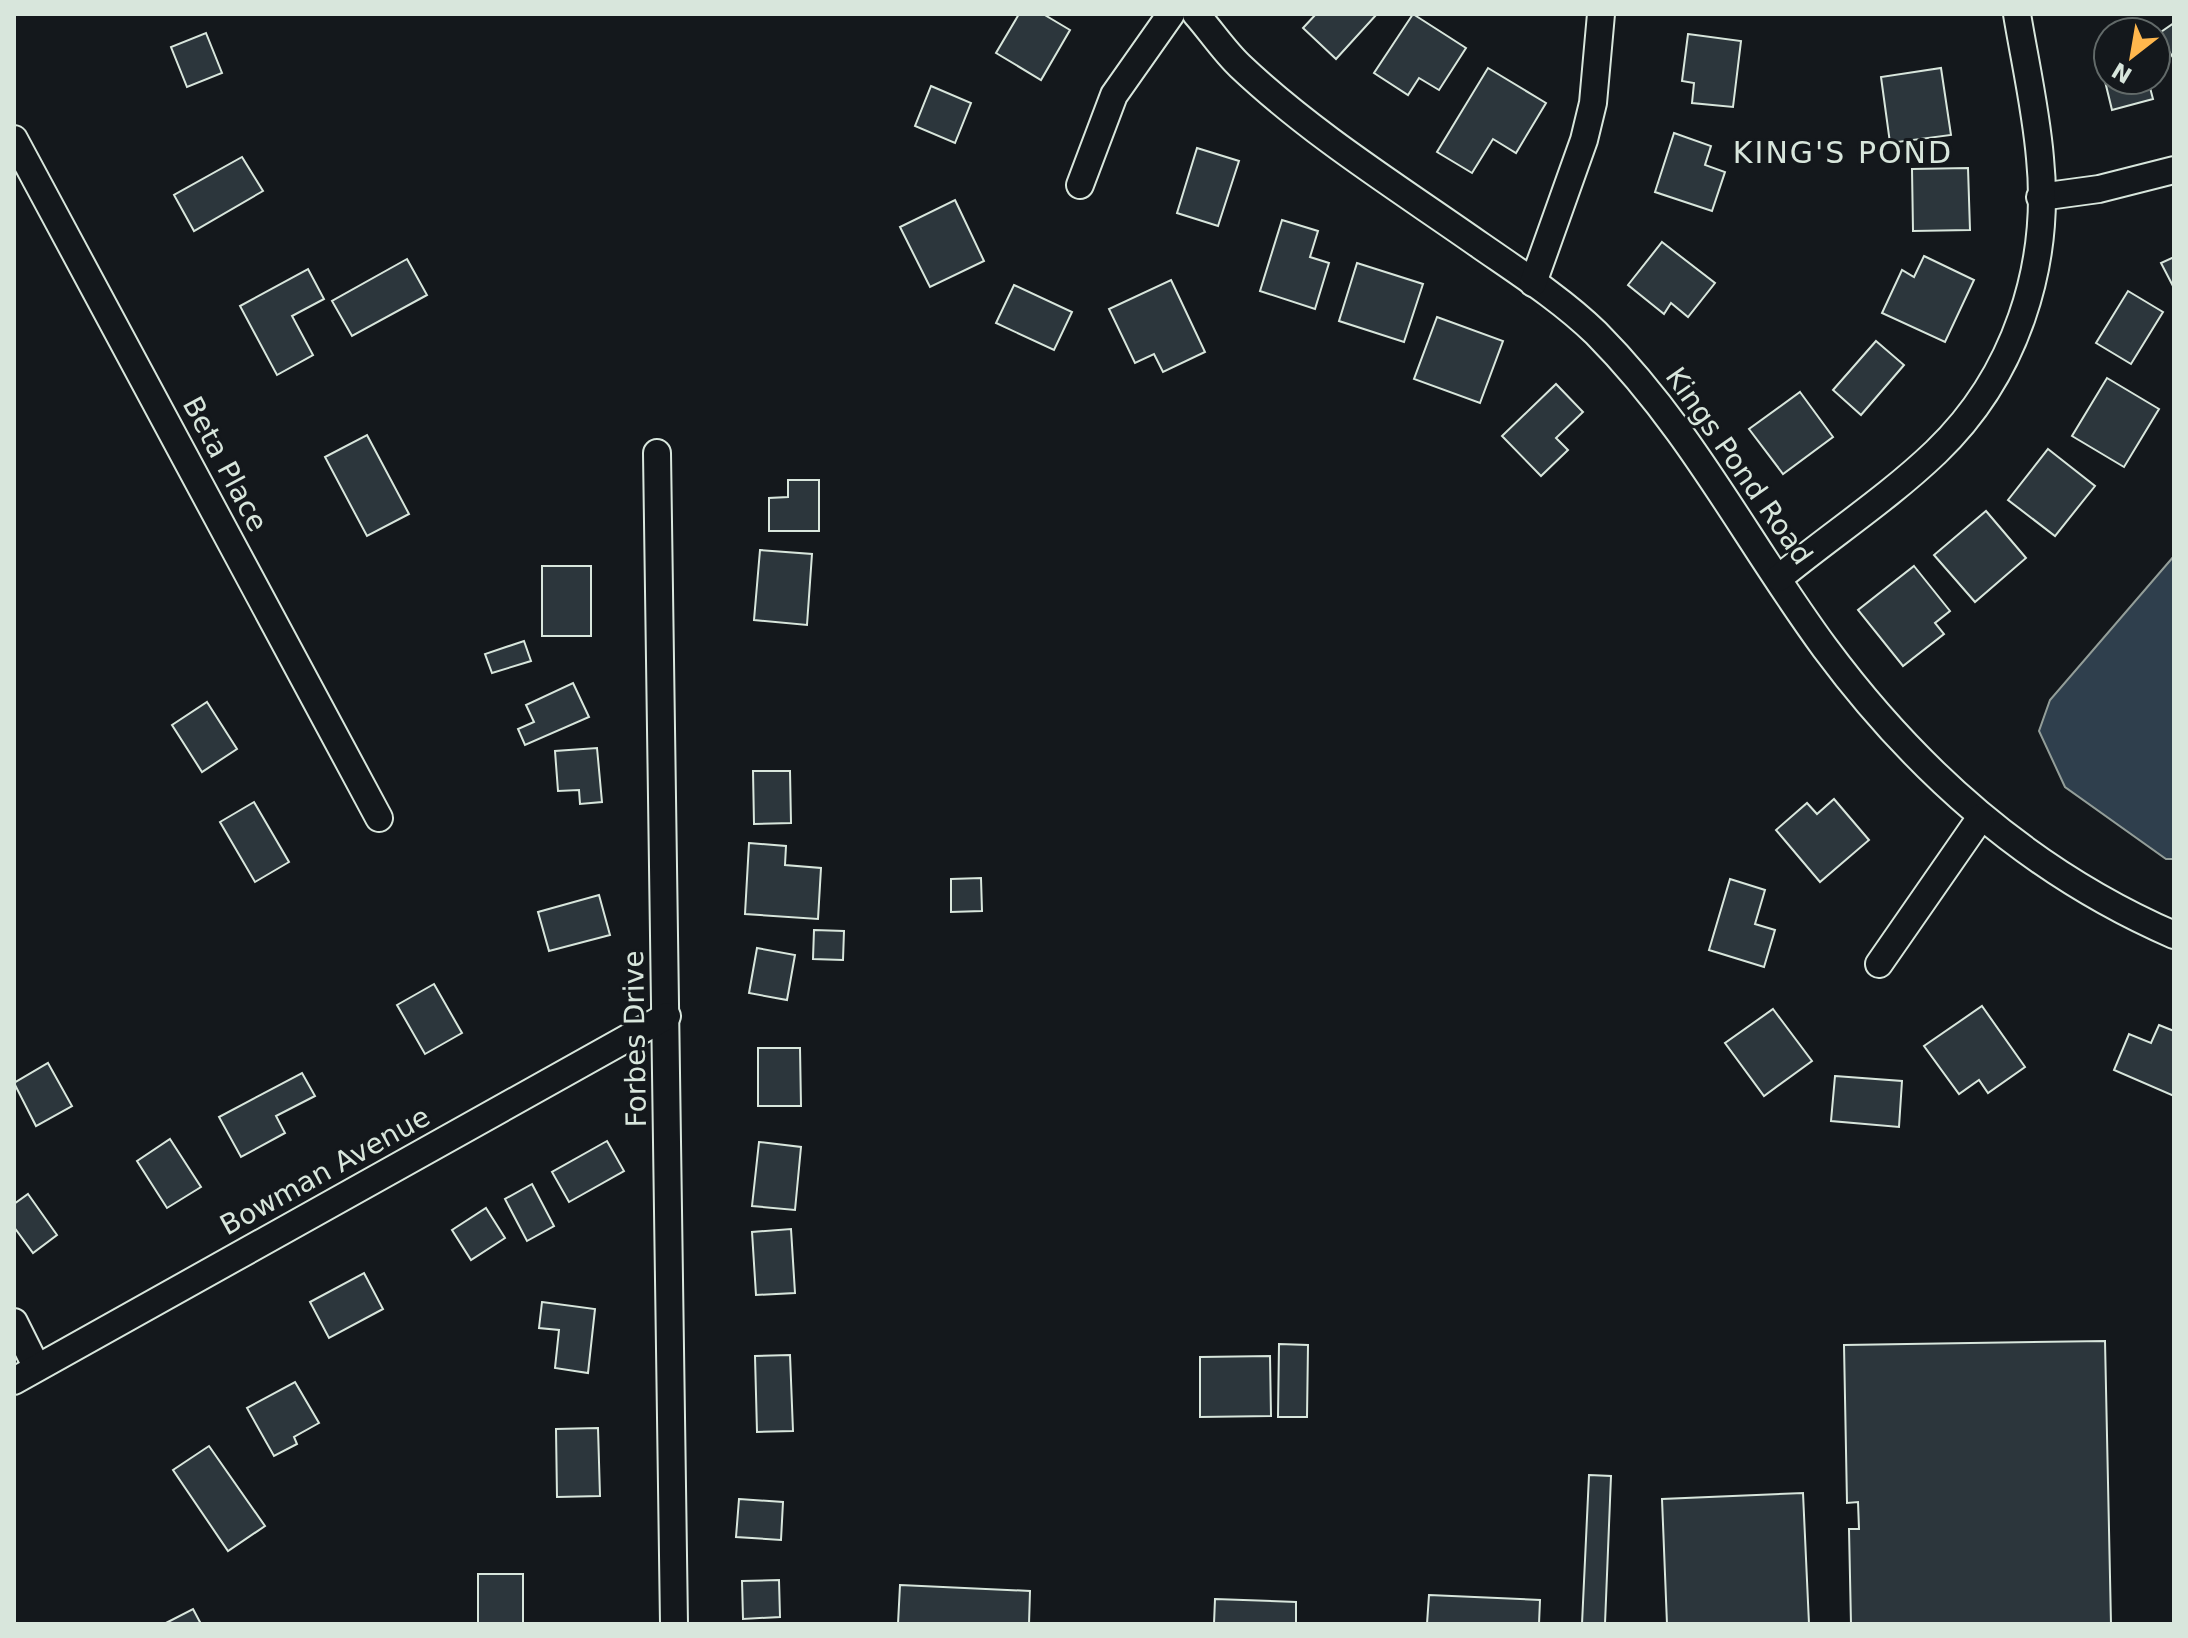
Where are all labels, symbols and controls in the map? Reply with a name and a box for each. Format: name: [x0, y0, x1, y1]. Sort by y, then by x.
north arrow: [2092, 16, 2172, 96]
text: N: [2108, 57, 2136, 88]
district label: KING'S POND: [1733, 135, 1953, 170]
street label: Kings Pond Road: [1659, 361, 1819, 571]
street label: Beta Place: [176, 391, 274, 537]
street label: Forbes Drive: [617, 950, 653, 1128]
street label: Bowman Avenue: [215, 1100, 435, 1242]

